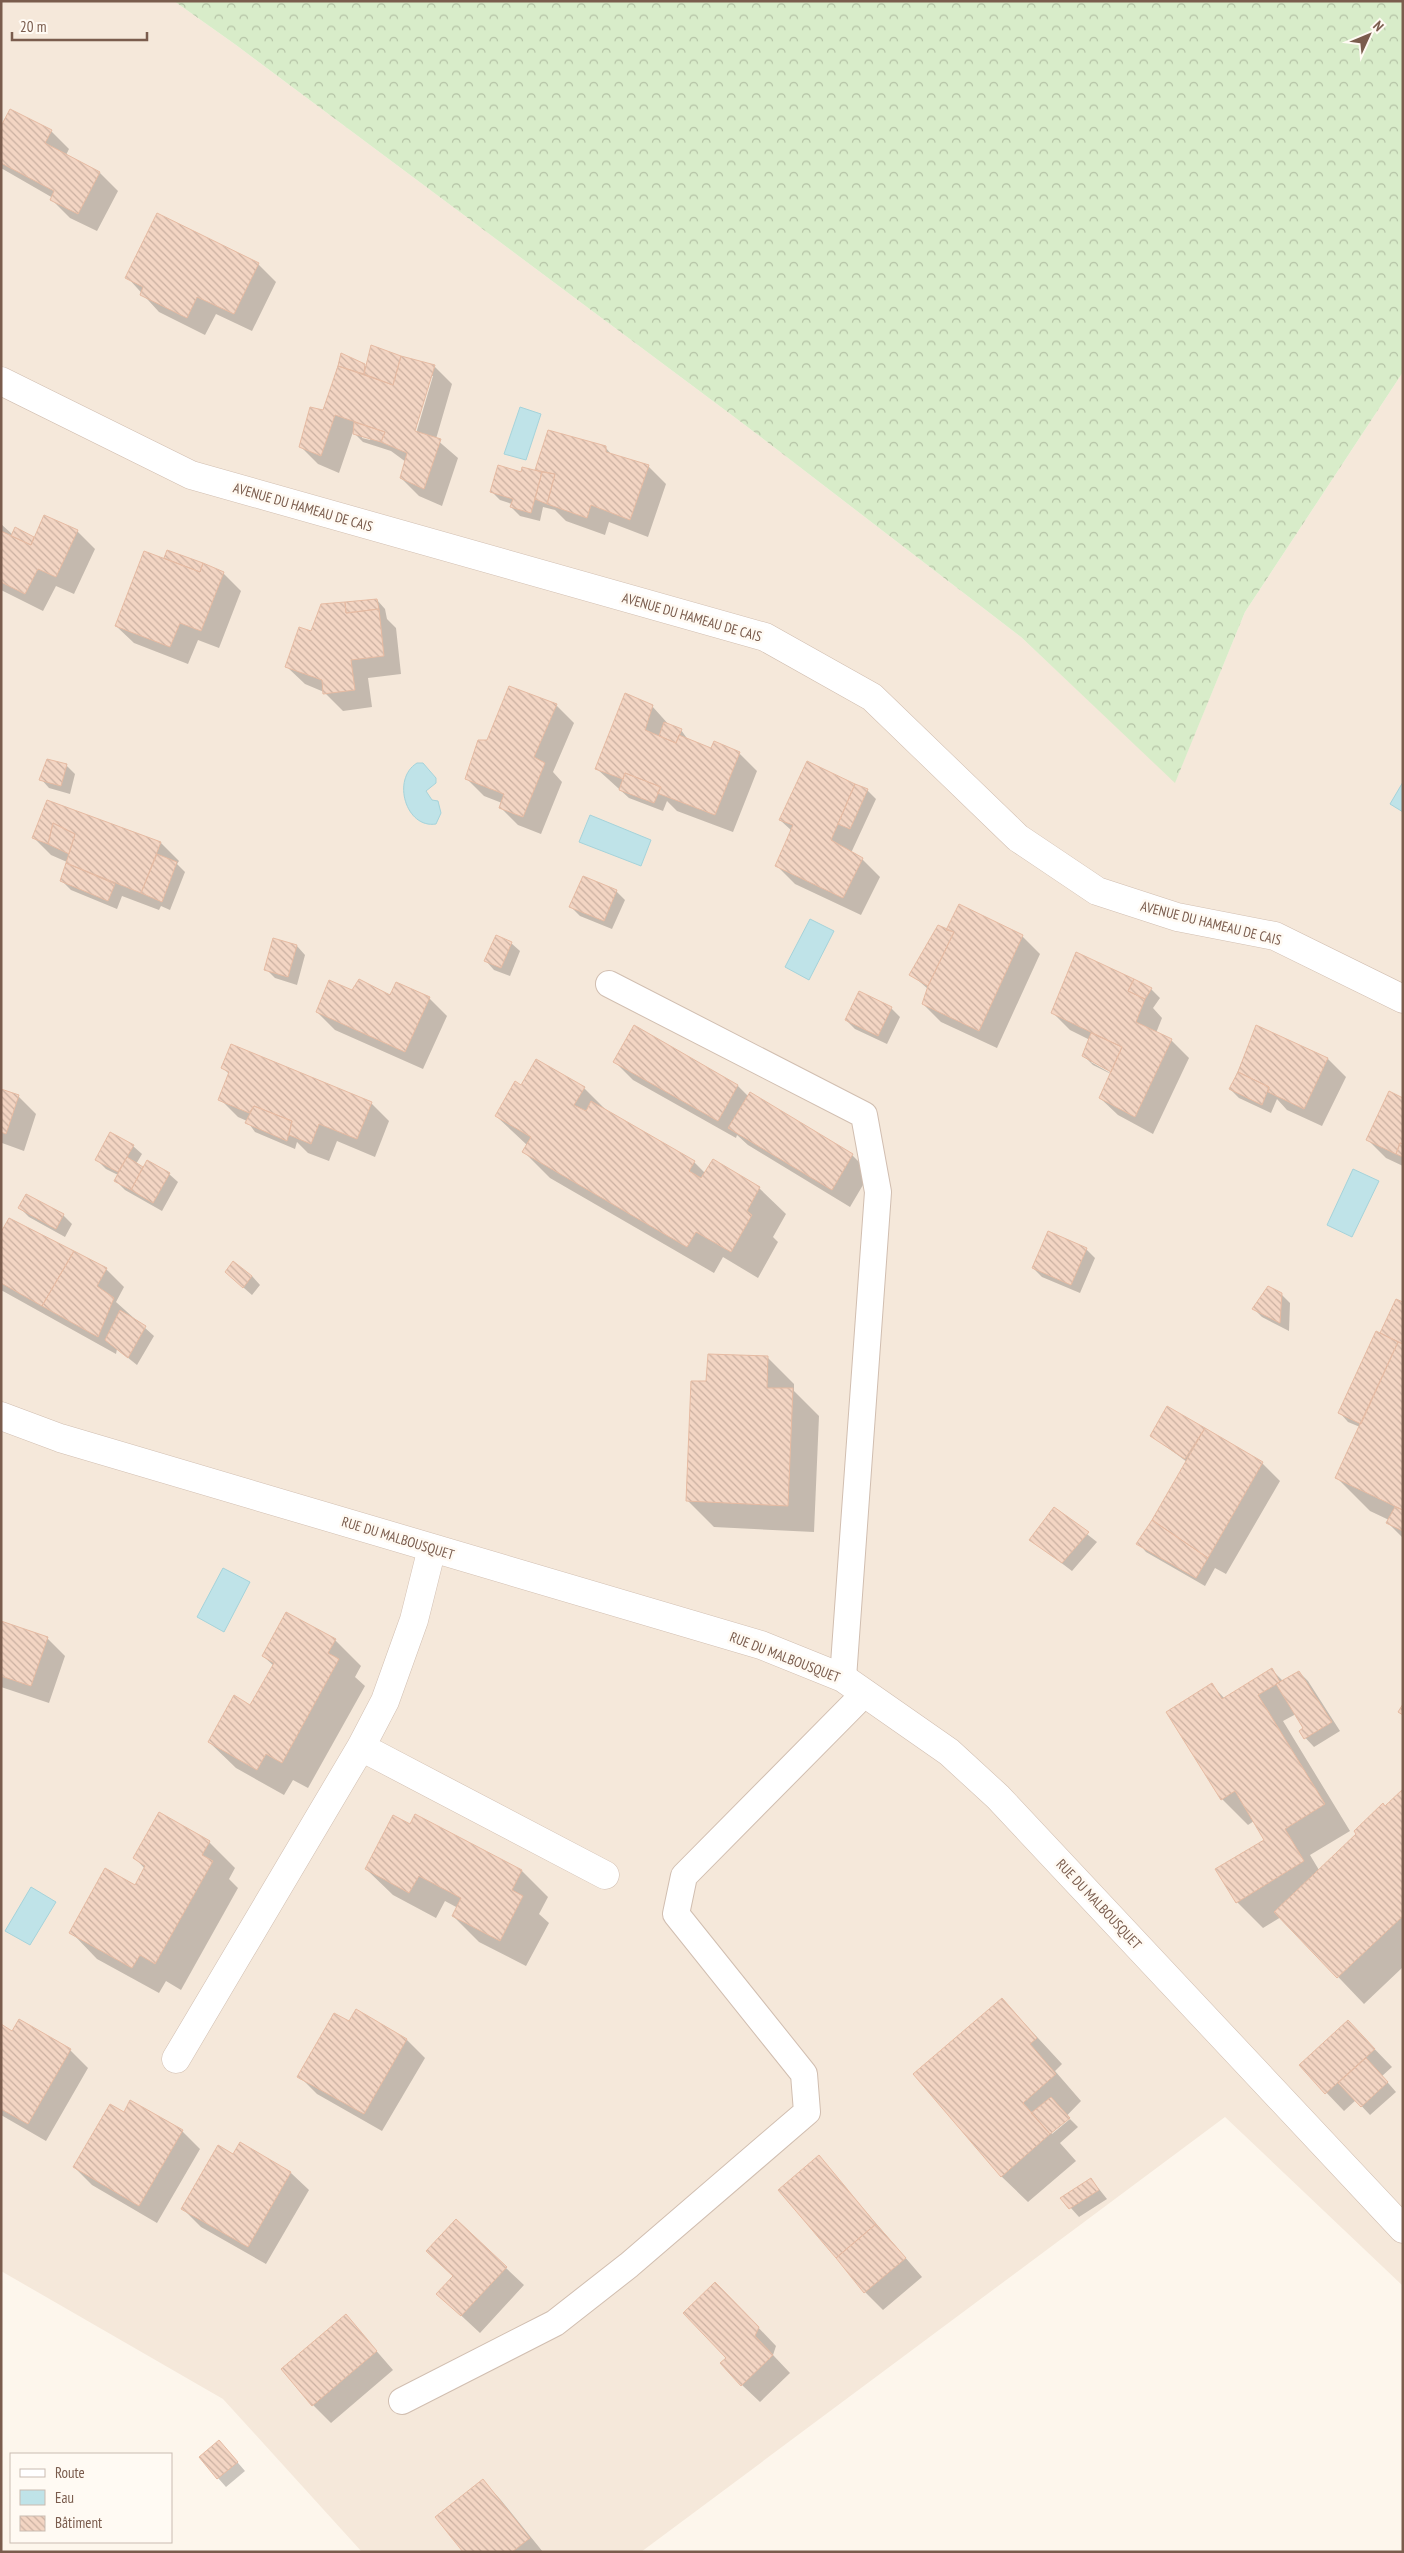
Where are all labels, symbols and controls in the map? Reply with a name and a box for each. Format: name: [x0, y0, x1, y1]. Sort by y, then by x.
scale bar: [12, 10, 148, 42]
north arrow: [1344, 10, 1394, 60]
text: 20 m: [20, 17, 46, 36]
text: N: [1369, 17, 1387, 35]
street label: AVENUE DU HAMEAU DE CAIS: [231, 478, 375, 536]
street label: AVENUE DU HAMEAU DE CAIS: [620, 588, 764, 646]
street label: AVENUE DU HAMEAU DE CAIS: [1139, 897, 1283, 949]
street label: RUE DU MALBOUSQUET: [340, 1512, 457, 1564]
street label: RUE DU MALBOUSQUET: [727, 1628, 843, 1687]
street label: RUE DU MALBOUSQUET: [1053, 1855, 1146, 1953]
legend: [10, 2453, 172, 2543]
text: Route: [55, 2463, 85, 2482]
text: Eau: [55, 2488, 74, 2507]
text: Bâtiment: [55, 2513, 102, 2532]

